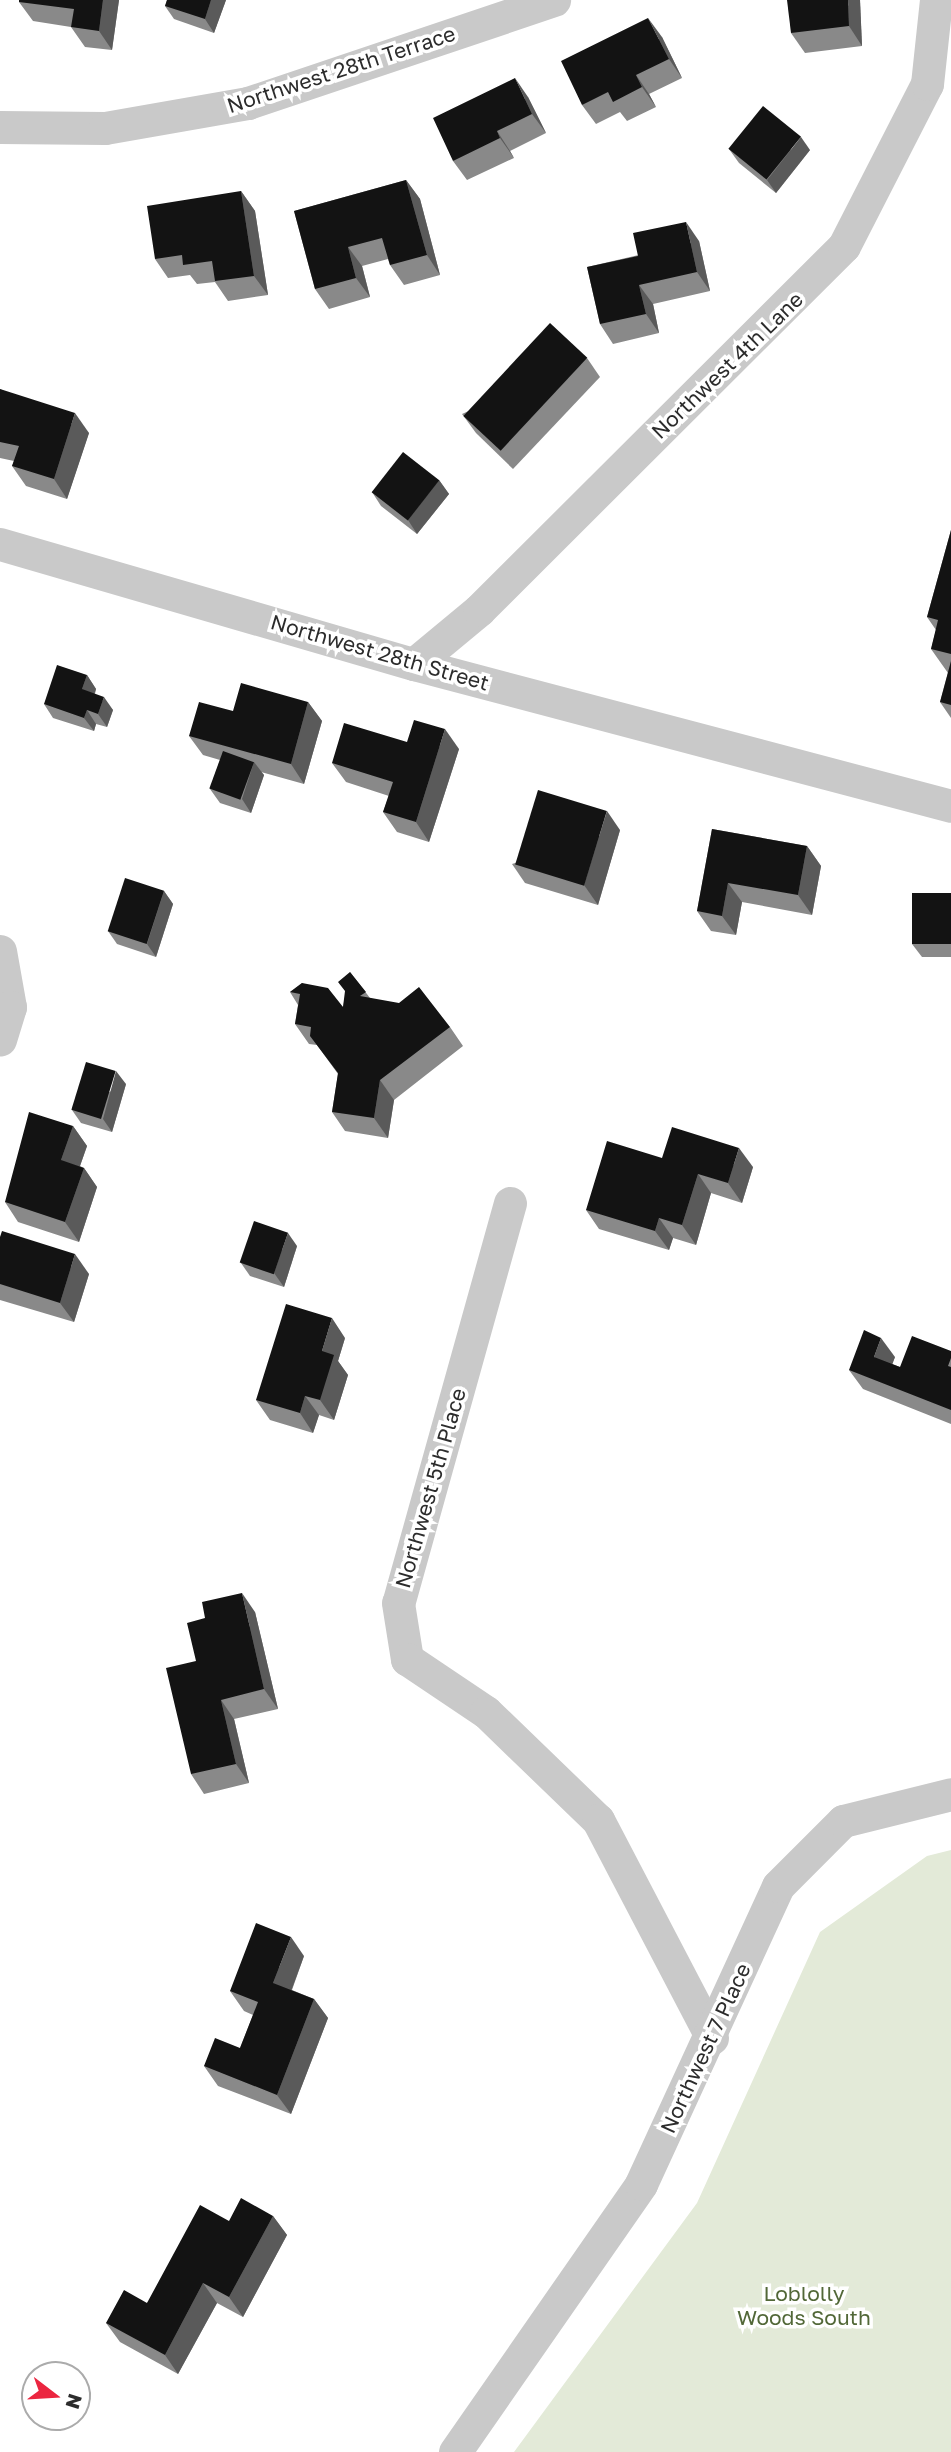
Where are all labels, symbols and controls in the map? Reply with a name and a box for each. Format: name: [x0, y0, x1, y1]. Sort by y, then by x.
street label: Northwest 28th Terrace: [224, 20, 458, 118]
street label: Northwest 4th Lane: [646, 286, 808, 444]
street label: Northwest 28th Street: [268, 609, 492, 695]
street label: Northwest 5th Place: [389, 1385, 471, 1591]
street label: Northwest 7 Place: [655, 1959, 755, 2137]
park label: Loblolly Woods South: [737, 2280, 871, 2330]
north arrow: [21, 2361, 91, 2431]
text: N: [62, 2391, 88, 2412]

